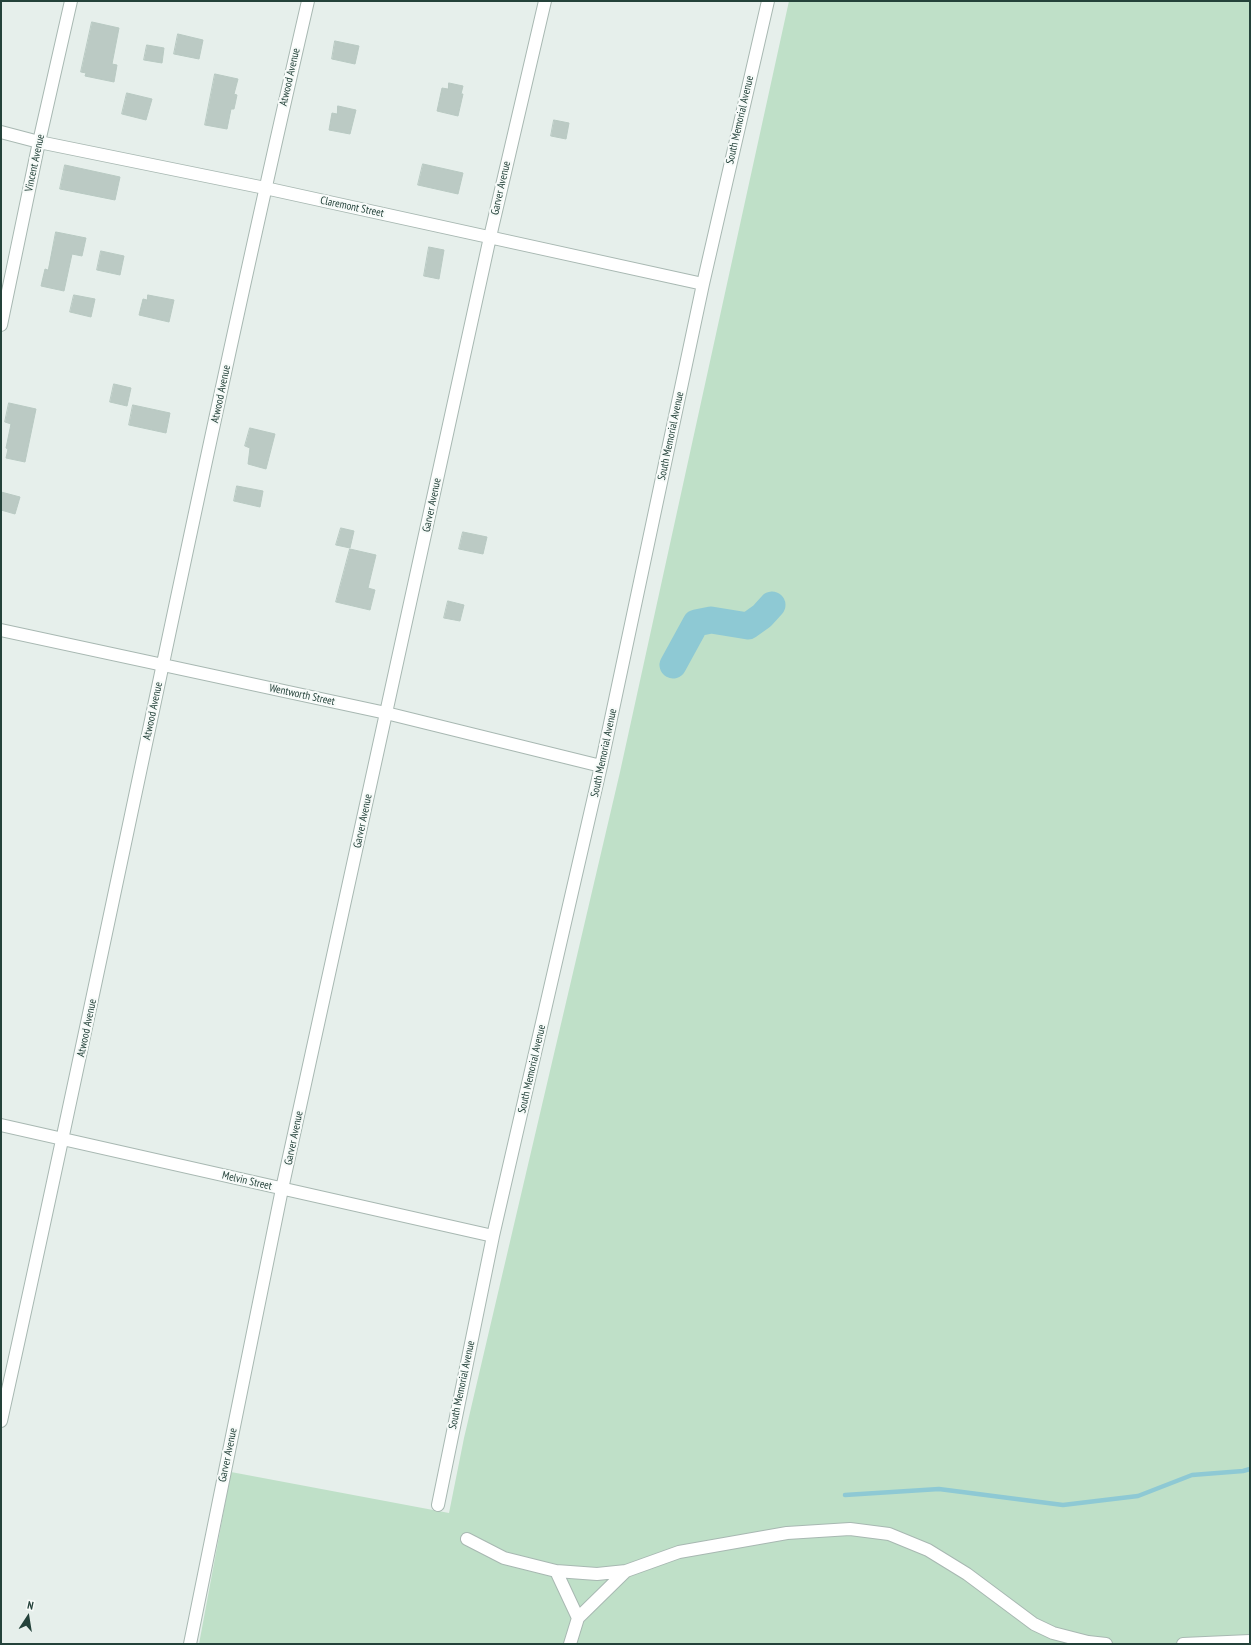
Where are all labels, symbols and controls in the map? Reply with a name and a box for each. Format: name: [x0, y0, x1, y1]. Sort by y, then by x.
street label: Atwood Avenue: [277, 47, 303, 107]
street label: South Memorial Avenue: [723, 74, 757, 166]
street label: Vincent Avenue: [22, 133, 48, 193]
street label: Garver Avenue: [488, 160, 514, 216]
street label: Claremont Street: [319, 194, 385, 220]
street label: Atwood Avenue: [208, 364, 234, 424]
street label: South Memorial Avenue: [655, 390, 687, 482]
street label: Garver Avenue: [420, 477, 444, 533]
street label: Atwood Avenue: [140, 681, 166, 741]
street label: Wentworth Street: [268, 682, 336, 708]
street label: South Memorial Avenue: [588, 707, 620, 799]
street label: Garver Avenue: [351, 793, 375, 849]
street label: Atwood Avenue: [74, 998, 100, 1058]
street label: South Memorial Avenue: [515, 1023, 549, 1115]
street label: Garver Avenue: [282, 1110, 306, 1166]
street label: Melvin Street: [221, 1169, 273, 1193]
street label: South Memorial Avenue: [446, 1339, 478, 1431]
street label: Garver Avenue: [216, 1427, 240, 1483]
north arrow: [8, 1597, 48, 1637]
text: N: [26, 1598, 35, 1613]

